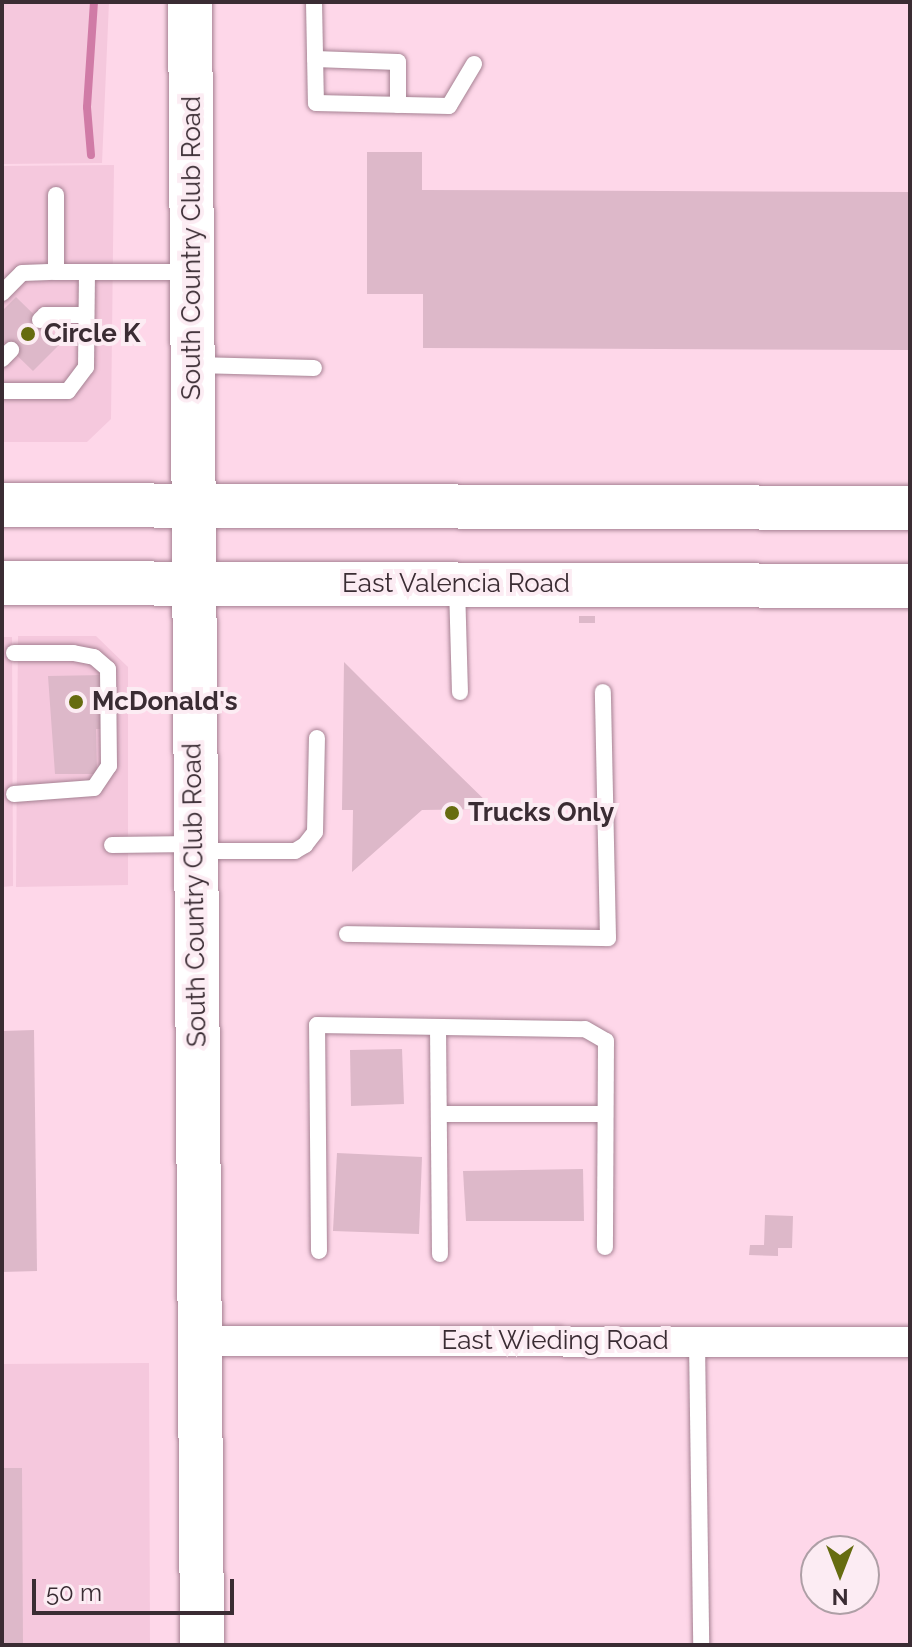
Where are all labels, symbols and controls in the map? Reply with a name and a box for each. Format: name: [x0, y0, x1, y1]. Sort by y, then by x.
street label: South Country Club Road: [176, 96, 208, 400]
place label: Circle K: [44, 318, 140, 350]
marker: Circle K: [19, 325, 37, 343]
street label: East Valencia Road: [342, 568, 570, 600]
place label: McDonald's: [92, 686, 238, 718]
marker: McDonald's: [67, 693, 85, 711]
street label: South Country Club Road: [177, 742, 213, 1048]
place label: Trucks Only: [468, 797, 614, 829]
marker: Trucks Only: [443, 804, 461, 822]
street label: East Wieding Road: [441, 1325, 669, 1357]
north arrow: [800, 1535, 880, 1615]
scale bar: [36, 1563, 238, 1613]
text: 50 m: [46, 1578, 102, 1607]
text: N: [832, 1584, 848, 1610]

